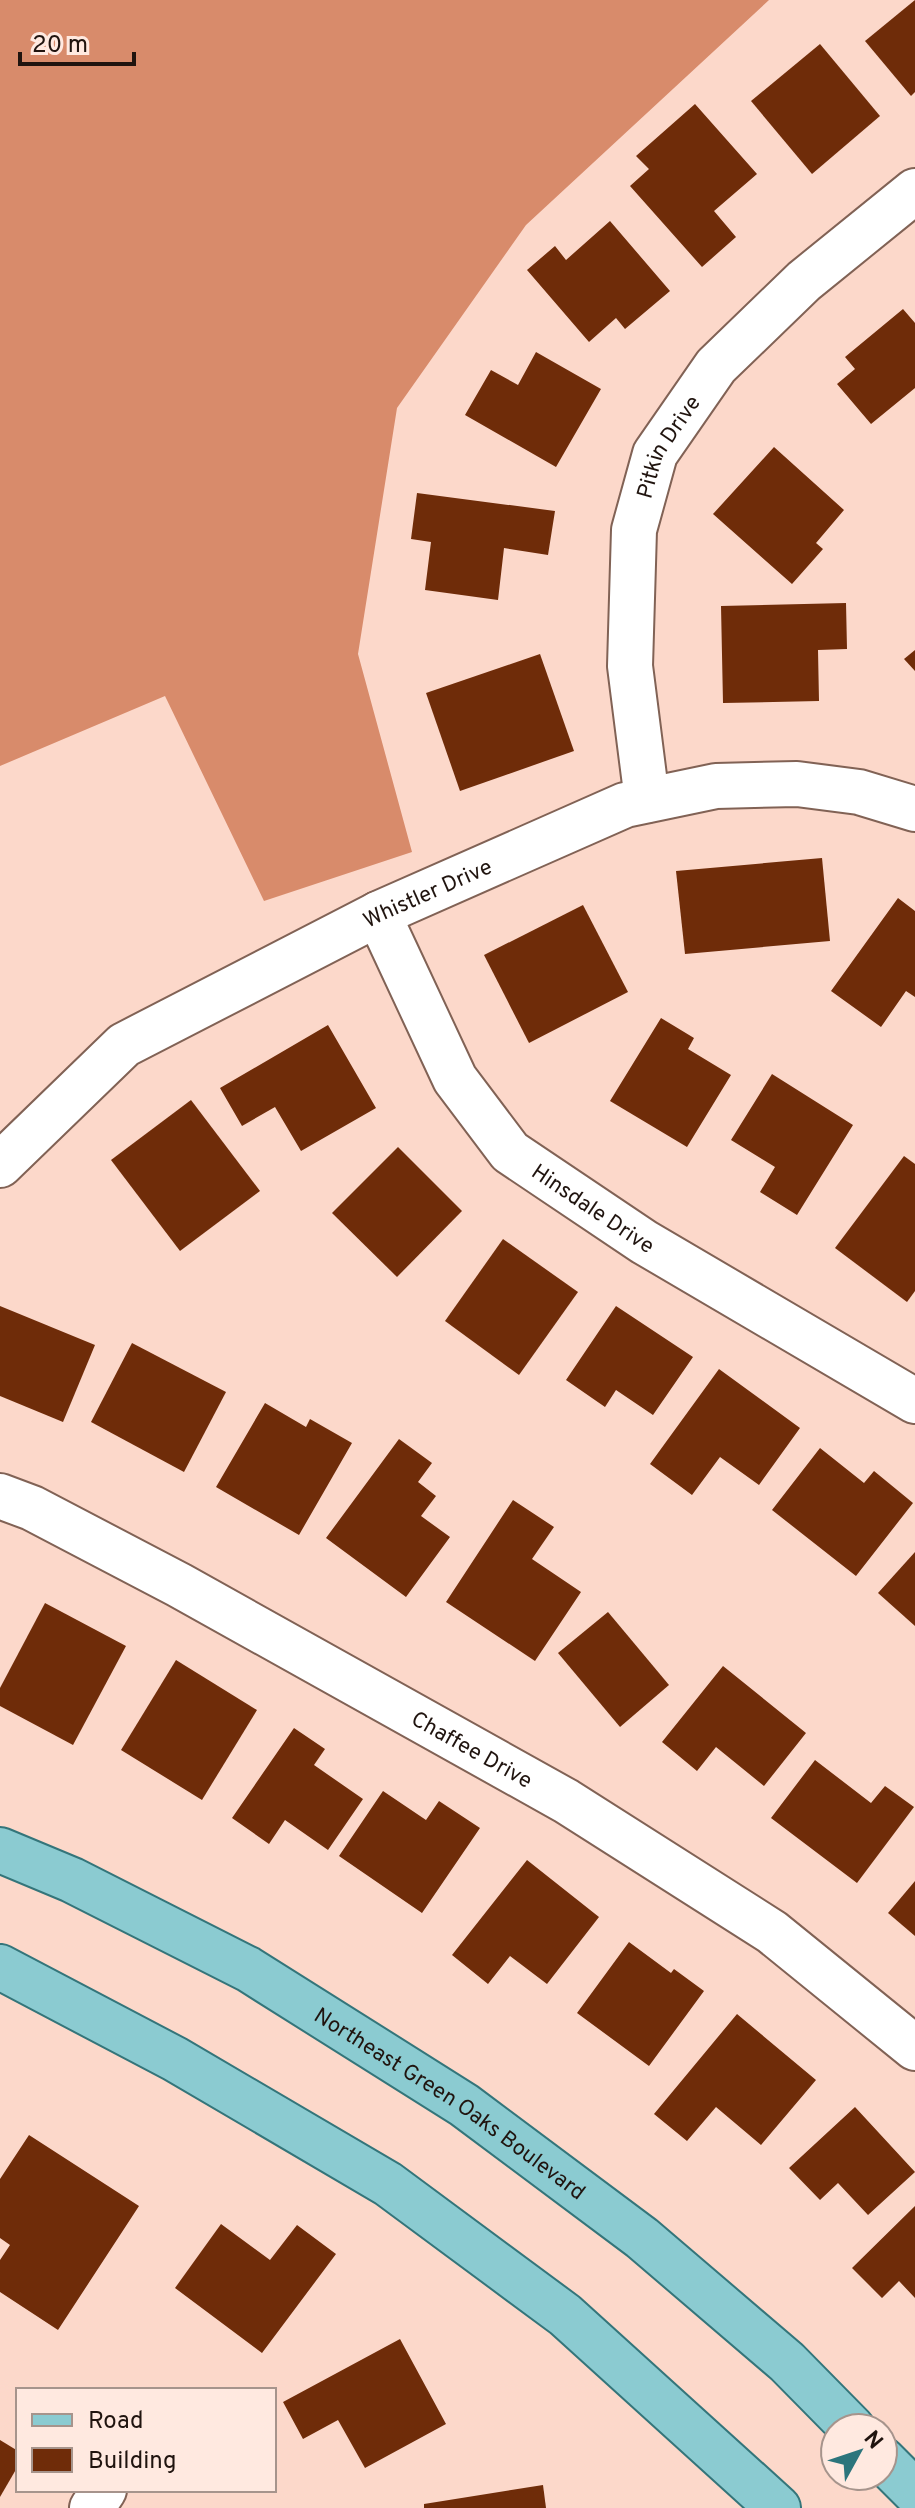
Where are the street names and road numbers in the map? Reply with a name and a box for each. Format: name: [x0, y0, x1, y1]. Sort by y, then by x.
street label: Pitkin Drive: [632, 391, 708, 502]
street label: Whistler Drive: [359, 854, 497, 935]
street label: Hinsdale Drive: [525, 1159, 658, 1261]
street label: Chaffee Drive: [406, 1706, 536, 1795]
street label: Northeast Green Oaks Boulevard: [308, 2003, 590, 2207]

